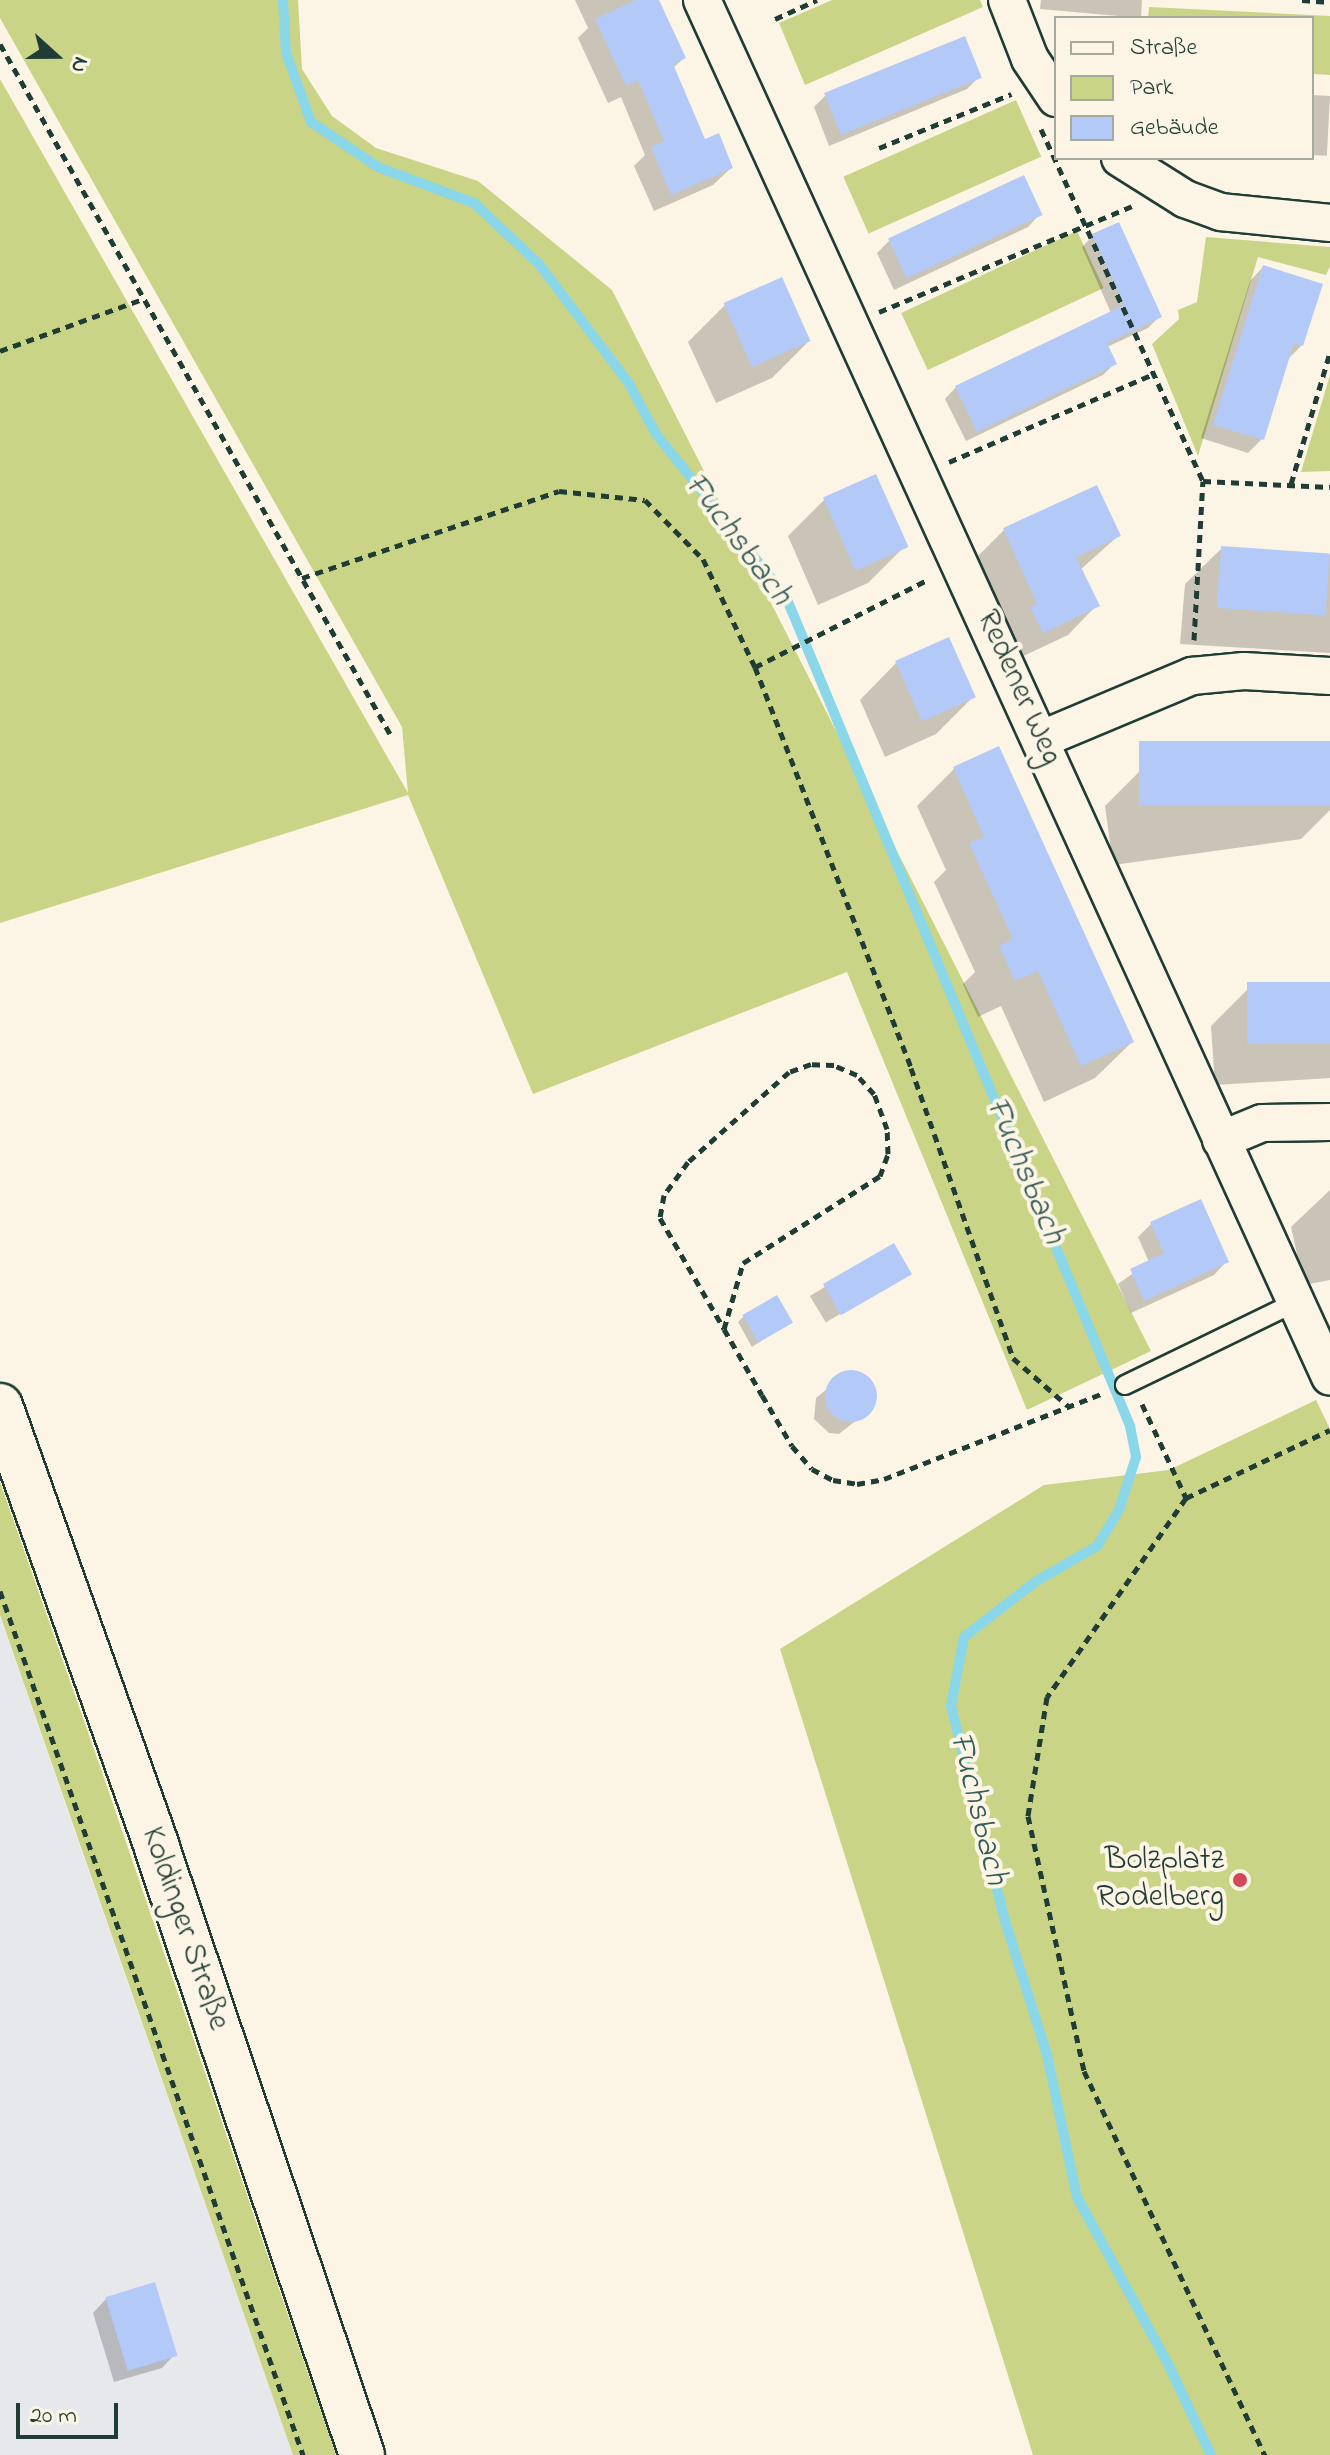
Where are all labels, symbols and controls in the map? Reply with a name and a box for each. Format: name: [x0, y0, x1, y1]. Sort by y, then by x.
north arrow: [16, 16, 96, 96]
legend: [1054, 16, 1314, 160]
text: Straße: [1130, 31, 1197, 66]
text: N: [61, 52, 96, 77]
text: Park: [1130, 71, 1173, 106]
text: Gebäude: [1130, 111, 1219, 146]
water label: Fuchsbach: [674, 466, 800, 614]
street label: Redener Weg: [967, 604, 1069, 772]
water label: Fuchsbach: [975, 1092, 1073, 1250]
water label: Fuchsbach: [938, 1729, 1016, 1889]
street label: Koldinger Straße: [131, 1822, 237, 2036]
place label: Bolzplatz Rodelberg: [1096, 1843, 1224, 1918]
marker: Bolzplatz Rodelberg: [1231, 1871, 1249, 1889]
scale bar: [20, 2387, 122, 2437]
text: 20 m: [30, 2399, 77, 2434]

